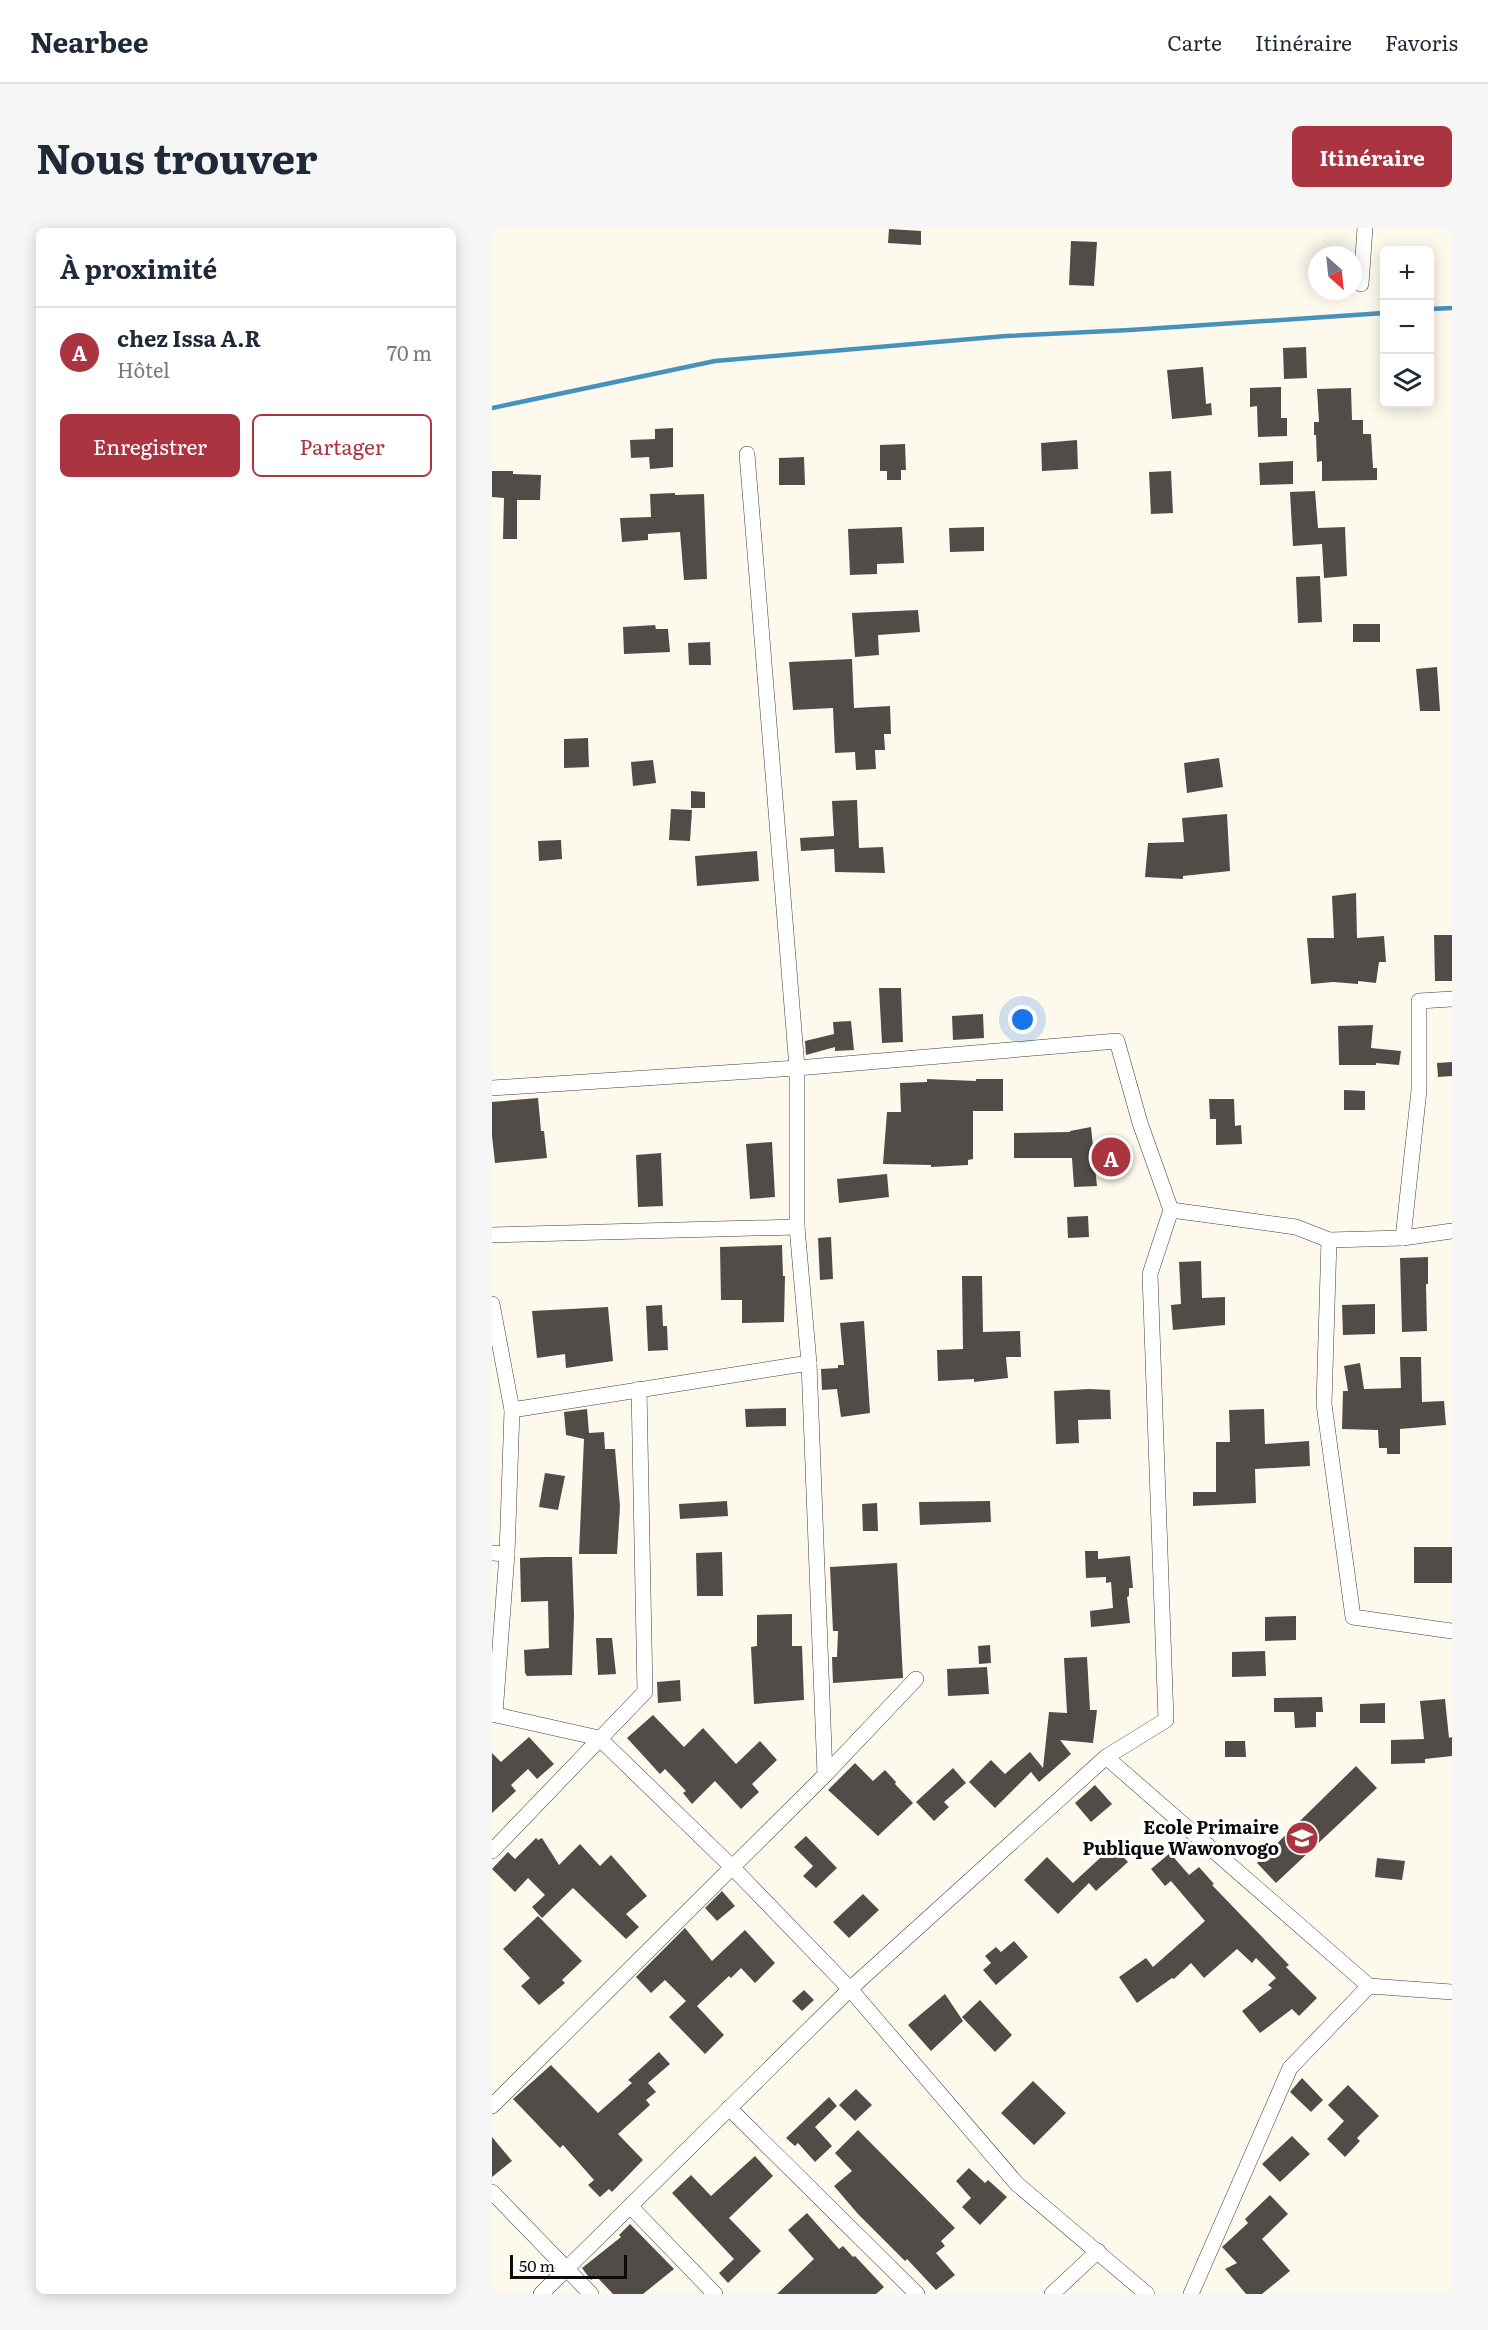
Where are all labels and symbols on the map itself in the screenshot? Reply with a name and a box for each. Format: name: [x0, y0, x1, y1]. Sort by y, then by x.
north arrow: [1308, 246, 1362, 300]
your location: [1008, 1005, 1037, 1034]
pin: A: [1092, 1134, 1130, 1180]
place label: Ecole Primaire Publique Wawonvogo: [1082, 1813, 1279, 1861]
school or university icon: Ecole Primaire Publique Wawonvogo: [1284, 1820, 1320, 1856]
scale bar: [510, 2252, 627, 2280]

